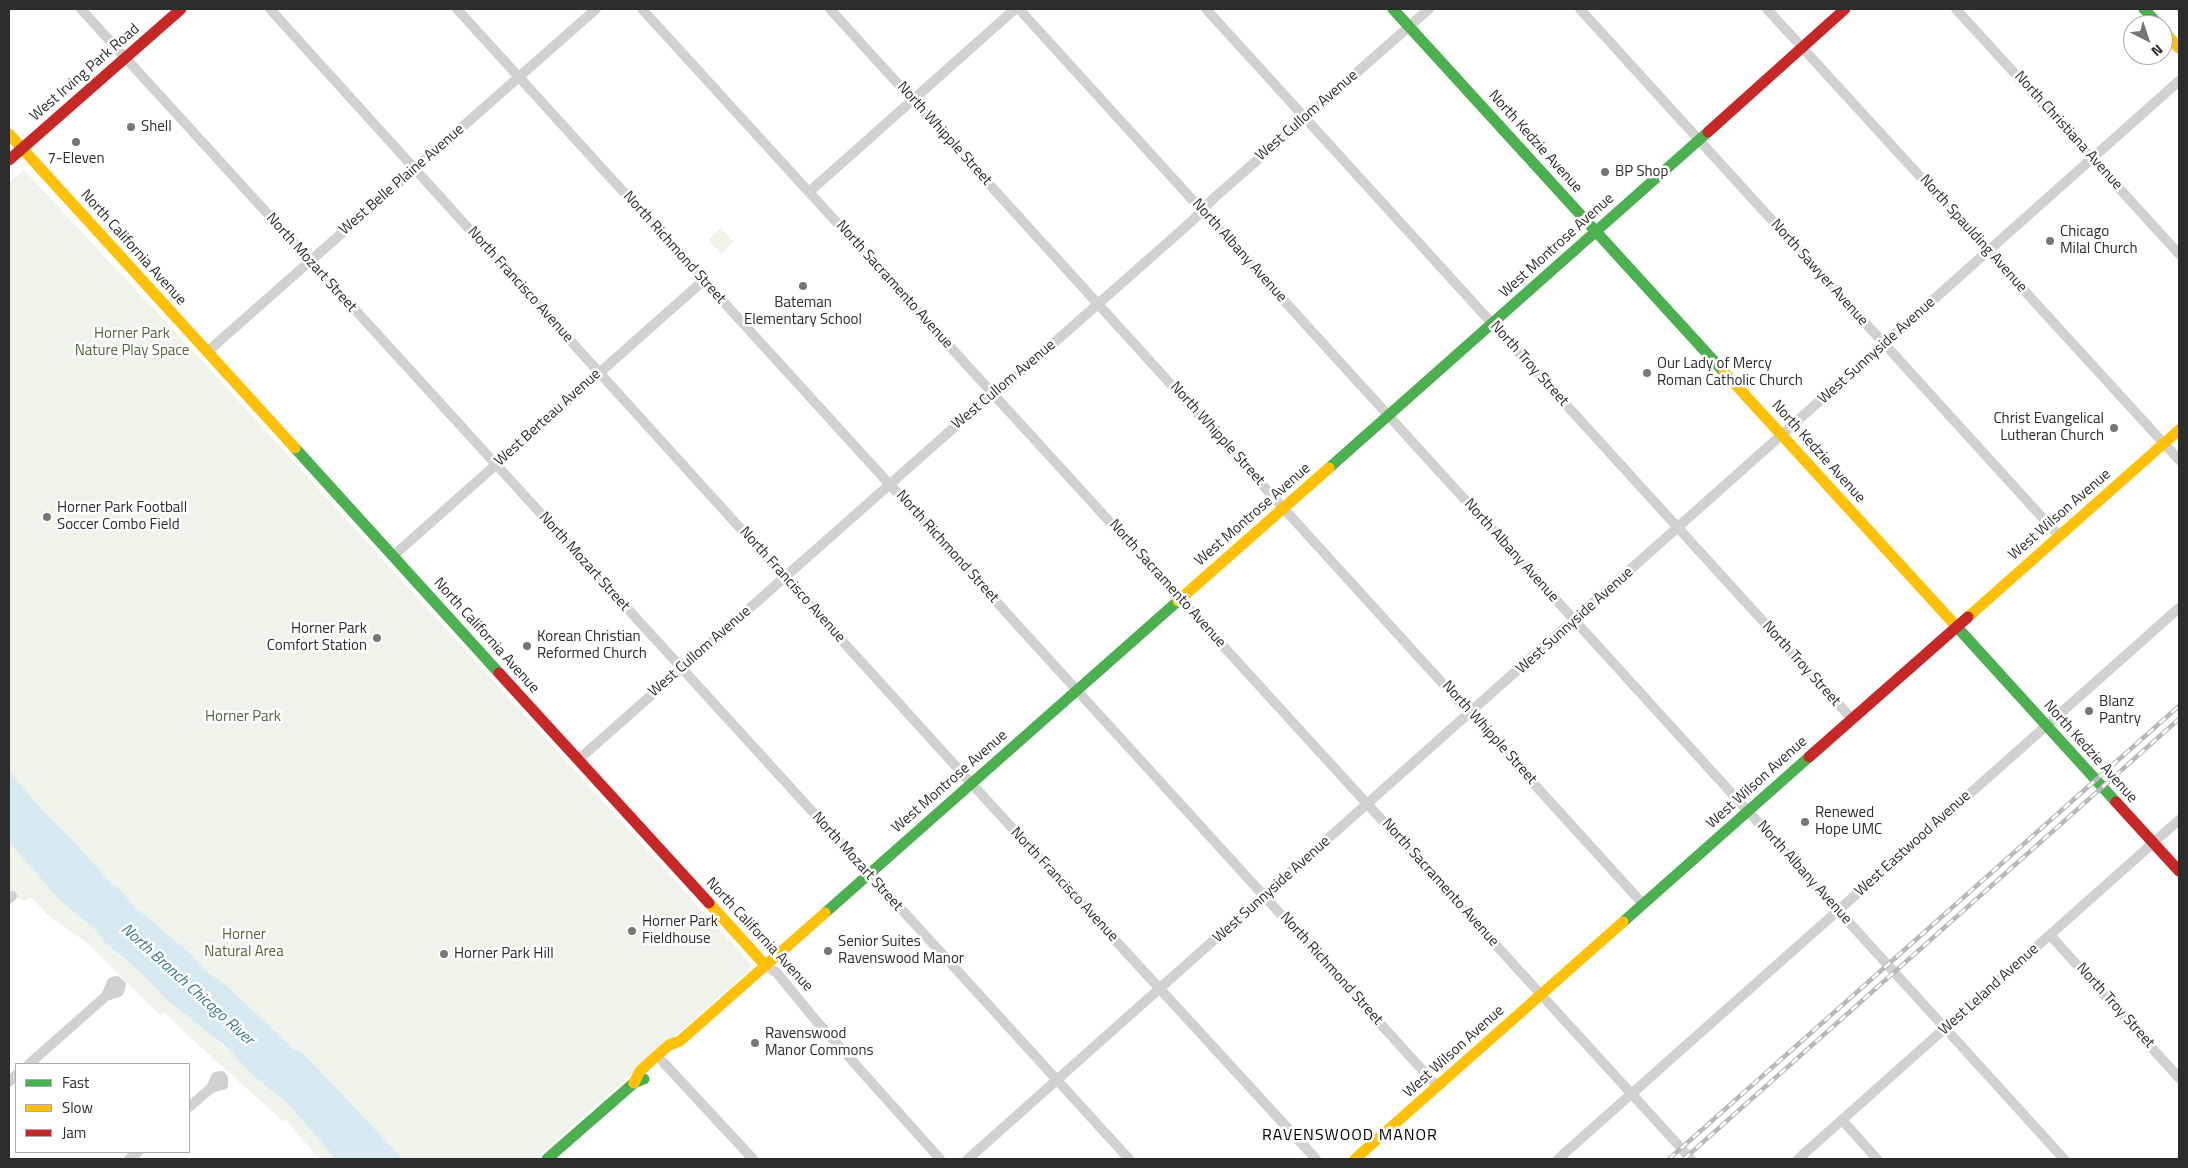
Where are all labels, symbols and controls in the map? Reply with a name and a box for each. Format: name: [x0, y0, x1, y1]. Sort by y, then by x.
north arrow: [2123, 15, 2173, 65]
street label: West Irving Park Road: [27, 21, 143, 125]
text: N: [2147, 40, 2168, 62]
street label: West Cullom Avenue: [1252, 67, 1362, 165]
street label: North Christiana Avenue: [2010, 68, 2126, 194]
street label: North Whipple Street: [893, 78, 995, 190]
street label: North Kedzie Avenue: [1484, 87, 1586, 197]
place label: Shell: [141, 118, 172, 136]
marker: Shell: [125, 121, 137, 133]
street label: West Belle Plaine Avenue: [336, 121, 468, 239]
marker: 7-Eleven: [70, 136, 82, 148]
place label: 7-Eleven: [48, 150, 104, 168]
place label: BP Shop: [1615, 163, 1668, 181]
marker: BP Shop: [1599, 166, 1611, 178]
street label: North Spaulding Avenue: [1915, 172, 2031, 296]
street label: North California Avenue: [76, 187, 190, 309]
street label: North Richmond Street: [619, 188, 729, 308]
street label: West Montrose Avenue: [1496, 190, 1618, 302]
street label: North Albany Avenue: [1188, 196, 1290, 306]
street label: North Mozart Street: [262, 210, 360, 316]
street label: North Sawyer Avenue: [1766, 216, 1872, 330]
street label: North Sacramento Avenue: [832, 217, 956, 353]
street label: North Francisco Avenue: [463, 223, 577, 347]
place label: Chicago Milal Church: [2060, 223, 2137, 258]
marker: Chicago Milal Church: [2044, 235, 2056, 247]
marker: Bateman Elementary School: [797, 280, 809, 292]
place label: Bateman Elementary School: [744, 294, 862, 329]
street label: West Sunnyside Avenue: [1815, 294, 1939, 408]
street label: North Troy Street: [1486, 318, 1572, 410]
park label: Horner Park Nature Play Space: [75, 325, 189, 360]
street label: West Cullom Avenue: [949, 336, 1059, 434]
place label: Our Lady of Mercy Roman Catholic Church: [1657, 355, 1803, 390]
street label: West Berteau Avenue: [491, 366, 605, 470]
marker: Our Lady of Mercy Roman Catholic Church: [1641, 367, 1653, 379]
street label: North Whipple Street: [1166, 378, 1268, 490]
street label: North Kedzie Avenue: [1767, 397, 1869, 507]
place label: Christ Evangelical Lutheran Church: [1993, 410, 2104, 445]
marker: Christ Evangelical Lutheran Church: [2108, 422, 2120, 434]
street label: West Montrose Avenue: [1191, 460, 1315, 570]
street label: West Wilson Avenue: [2005, 466, 2115, 564]
street label: North Richmond Street: [892, 487, 1002, 607]
street label: North Albany Avenue: [1460, 496, 1562, 606]
place label: Horner Park Football Soccer Combo Field: [57, 499, 187, 534]
street label: North Mozart Street: [535, 509, 633, 615]
marker: Horner Park Football Soccer Combo Field: [41, 511, 53, 523]
street label: North Sacramento Avenue: [1105, 516, 1229, 652]
street label: North Francisco Avenue: [735, 523, 849, 647]
street label: West Sunnyside Avenue: [1513, 564, 1637, 678]
street label: North California Avenue: [429, 575, 543, 697]
street label: West Cullom Avenue: [645, 603, 755, 701]
street label: North Troy Street: [1758, 618, 1844, 710]
place label: Horner Park Comfort Station: [267, 620, 367, 655]
place label: Korean Christian Reformed Church: [537, 628, 647, 663]
marker: Horner Park Comfort Station: [371, 632, 383, 644]
marker: Korean Christian Reformed Church: [521, 640, 533, 652]
street label: North Whipple Street: [1438, 677, 1540, 789]
place label: Blanz Pantry: [2099, 693, 2141, 728]
street label: North Kedzie Avenue: [2039, 697, 2141, 807]
marker: Blanz Pantry: [2083, 705, 2095, 717]
park label: Horner Park: [205, 708, 281, 726]
street label: West Montrose Avenue: [888, 727, 1012, 837]
street label: West Wilson Avenue: [1703, 733, 1811, 833]
street label: West Eastwood Avenue: [1851, 787, 1975, 901]
place label: Renewed Hope UMC: [1815, 804, 1882, 839]
street label: North Mozart Street: [808, 809, 906, 915]
street label: North Sacramento Avenue: [1378, 815, 1502, 951]
marker: Renewed Hope UMC: [1799, 816, 1811, 828]
street label: North Albany Avenue: [1753, 818, 1855, 928]
street label: North Francisco Avenue: [1006, 824, 1122, 946]
street label: West Sunnyside Avenue: [1210, 833, 1334, 947]
street label: North California Avenue: [702, 874, 816, 996]
street label: North Richmond Street: [1276, 909, 1386, 1029]
place label: Horner Park Fieldhouse: [642, 913, 718, 948]
water label: North Branch Chicago River: [117, 920, 257, 1050]
marker: Horner Park Fieldhouse: [626, 925, 638, 937]
park label: Horner Natural Area: [204, 926, 284, 961]
place label: Senior Suites Ravenswood Manor: [838, 933, 964, 968]
street label: West Leland Avenue: [1935, 940, 2043, 1040]
place label: Horner Park Hill: [454, 945, 554, 963]
marker: Senior Suites Ravenswood Manor: [822, 945, 834, 957]
marker: Horner Park Hill: [438, 948, 450, 960]
street label: North Troy Street: [2072, 960, 2158, 1052]
street label: West Wilson Avenue: [1400, 1002, 1508, 1102]
place label: Ravenswood Manor Commons: [765, 1025, 874, 1060]
marker: Ravenswood Manor Commons: [749, 1037, 761, 1049]
legend: [15, 1063, 190, 1153]
text: Fast: [62, 1071, 89, 1094]
text: Slow: [62, 1096, 93, 1119]
text: Jam: [62, 1121, 86, 1144]
district label: RAVENSWOOD MANOR: [1260, 1126, 1440, 1146]

